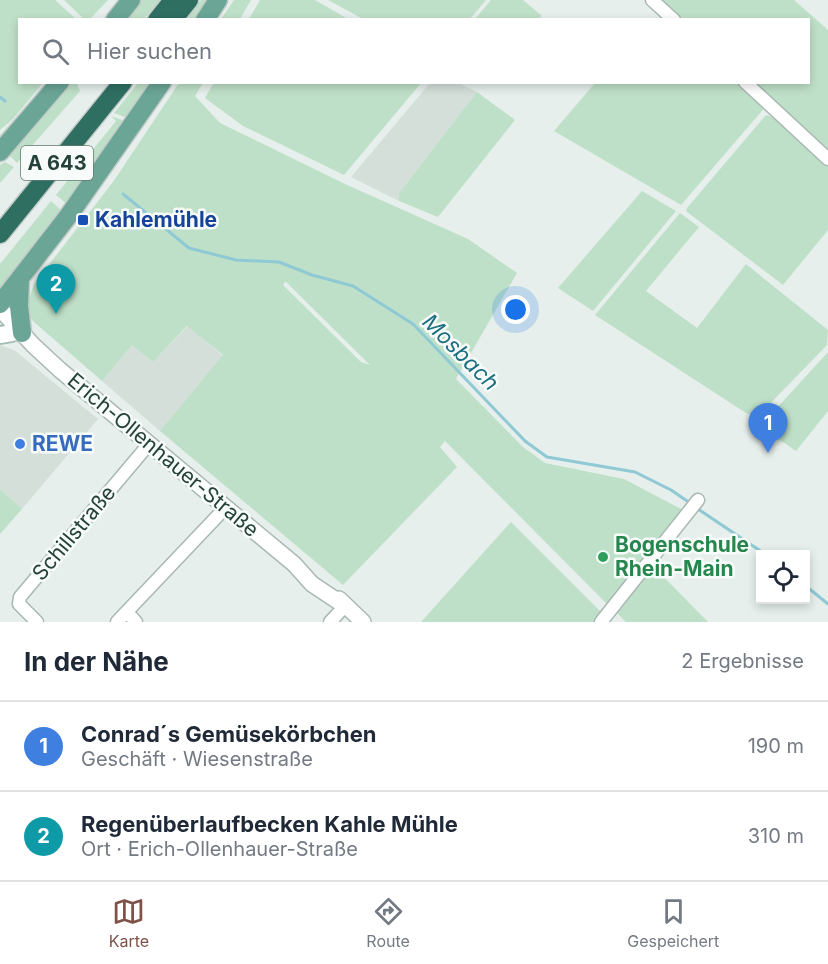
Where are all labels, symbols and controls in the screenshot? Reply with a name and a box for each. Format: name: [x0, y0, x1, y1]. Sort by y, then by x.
search box: [18, 18, 810, 84]
icon: search: [39, 35, 72, 68]
text: Hier suchen: [87, 38, 212, 64]
road number: A 643: [21, 146, 93, 180]
place label: Kahlemühle: [95, 207, 217, 232]
marker: Kahlemühle: [76, 213, 90, 227]
pin: 2: [36, 264, 76, 314]
your location: [501, 295, 530, 324]
water label: Mosbach: [417, 308, 505, 396]
street label: Erich-Ollenhauer-Straße: [63, 367, 264, 542]
pin: 1: [748, 404, 788, 453]
place label: REWE: [32, 431, 93, 456]
marker: REWE: [13, 437, 27, 451]
street label: Schillstraße: [27, 480, 120, 585]
place label: Bogenschule Rhein-Main: [615, 532, 749, 581]
marker: Bogenschule Rhein-Main: [596, 550, 610, 564]
map controls: [756, 550, 810, 604]
button: locate: [756, 550, 810, 604]
text: In der Nähe: [24, 646, 169, 677]
text: 2 Ergebnisse: [681, 649, 804, 673]
text: Conrad´s Gemüsekörbchen: [81, 721, 377, 747]
text: 1: [39, 734, 48, 758]
text: 190 m: [748, 734, 804, 758]
text: Geschäft · Wiesenstraße: [81, 747, 313, 771]
text: Regenüberlaufbecken Kahle Mühle: [81, 811, 458, 837]
text: 2: [37, 824, 50, 848]
text: 310 m: [748, 824, 804, 848]
text: Ort · Erich-Ollenhauer-Straße: [81, 837, 358, 861]
tab: Karte: [109, 895, 149, 951]
tab: Route: [366, 895, 410, 951]
tab: Gespeichert: [627, 895, 719, 951]

